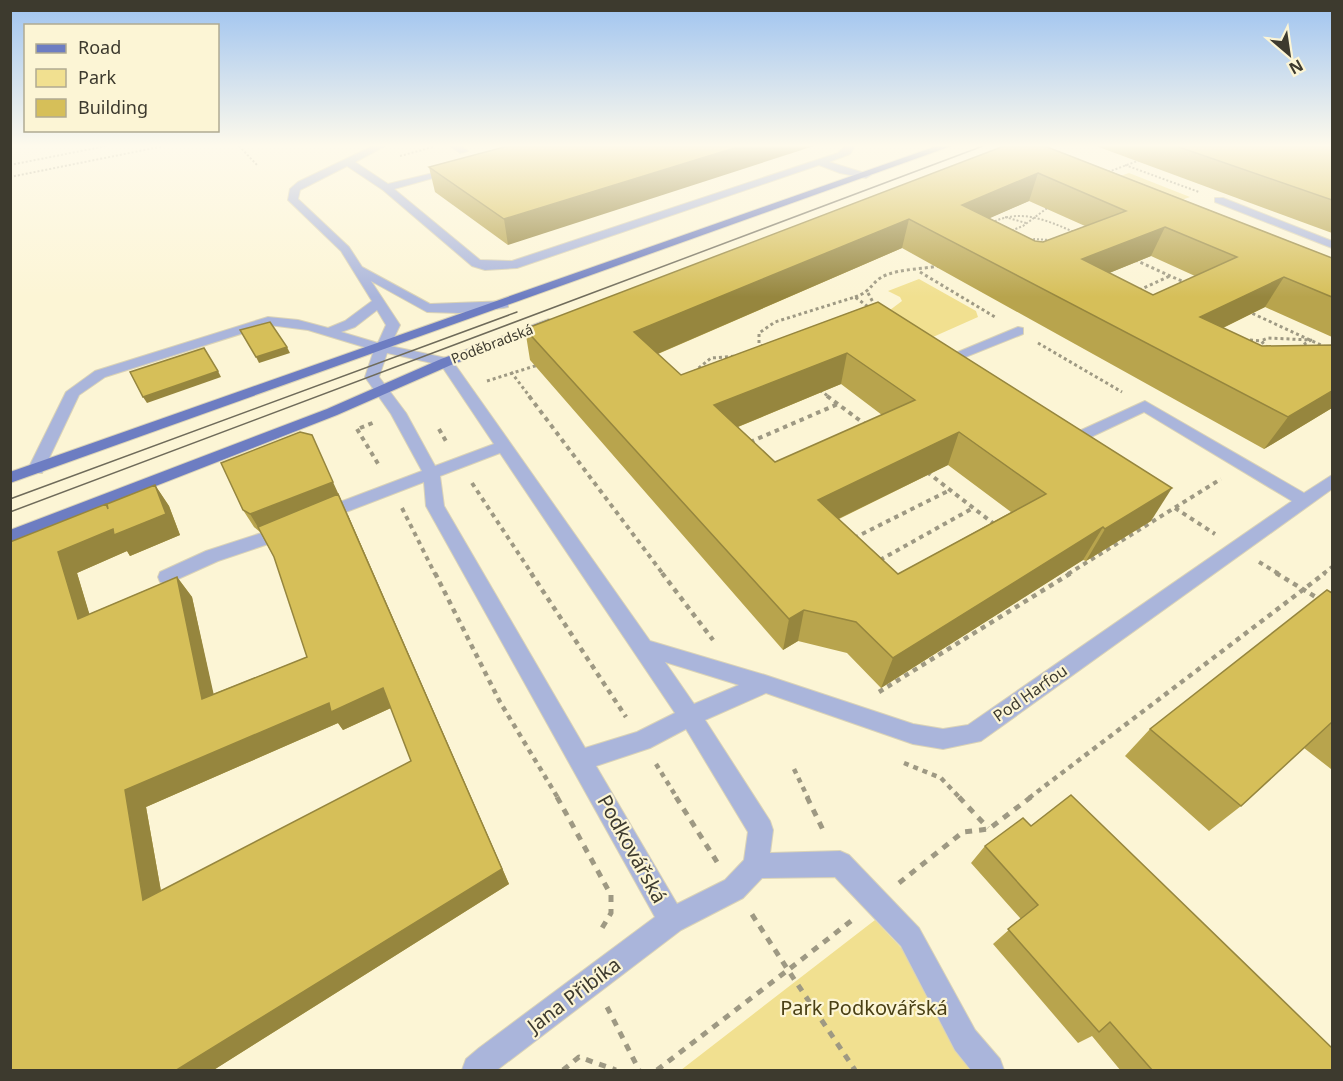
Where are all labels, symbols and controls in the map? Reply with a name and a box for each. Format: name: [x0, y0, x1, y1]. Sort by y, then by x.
legend: [24, 24, 219, 132]
north arrow: [1259, 24, 1319, 84]
text: Road: [78, 35, 121, 59]
text: N: [1285, 54, 1307, 80]
text: Park: [78, 65, 116, 89]
text: Building: [78, 95, 148, 119]
street label: Poděbradská: [448, 319, 535, 368]
street label: Pod Harfou: [989, 659, 1071, 727]
street label: Podkovářská: [592, 790, 673, 908]
street label: Jana Přibíka: [520, 951, 626, 1040]
park label: Park Podkovářská: [780, 994, 948, 1021]

